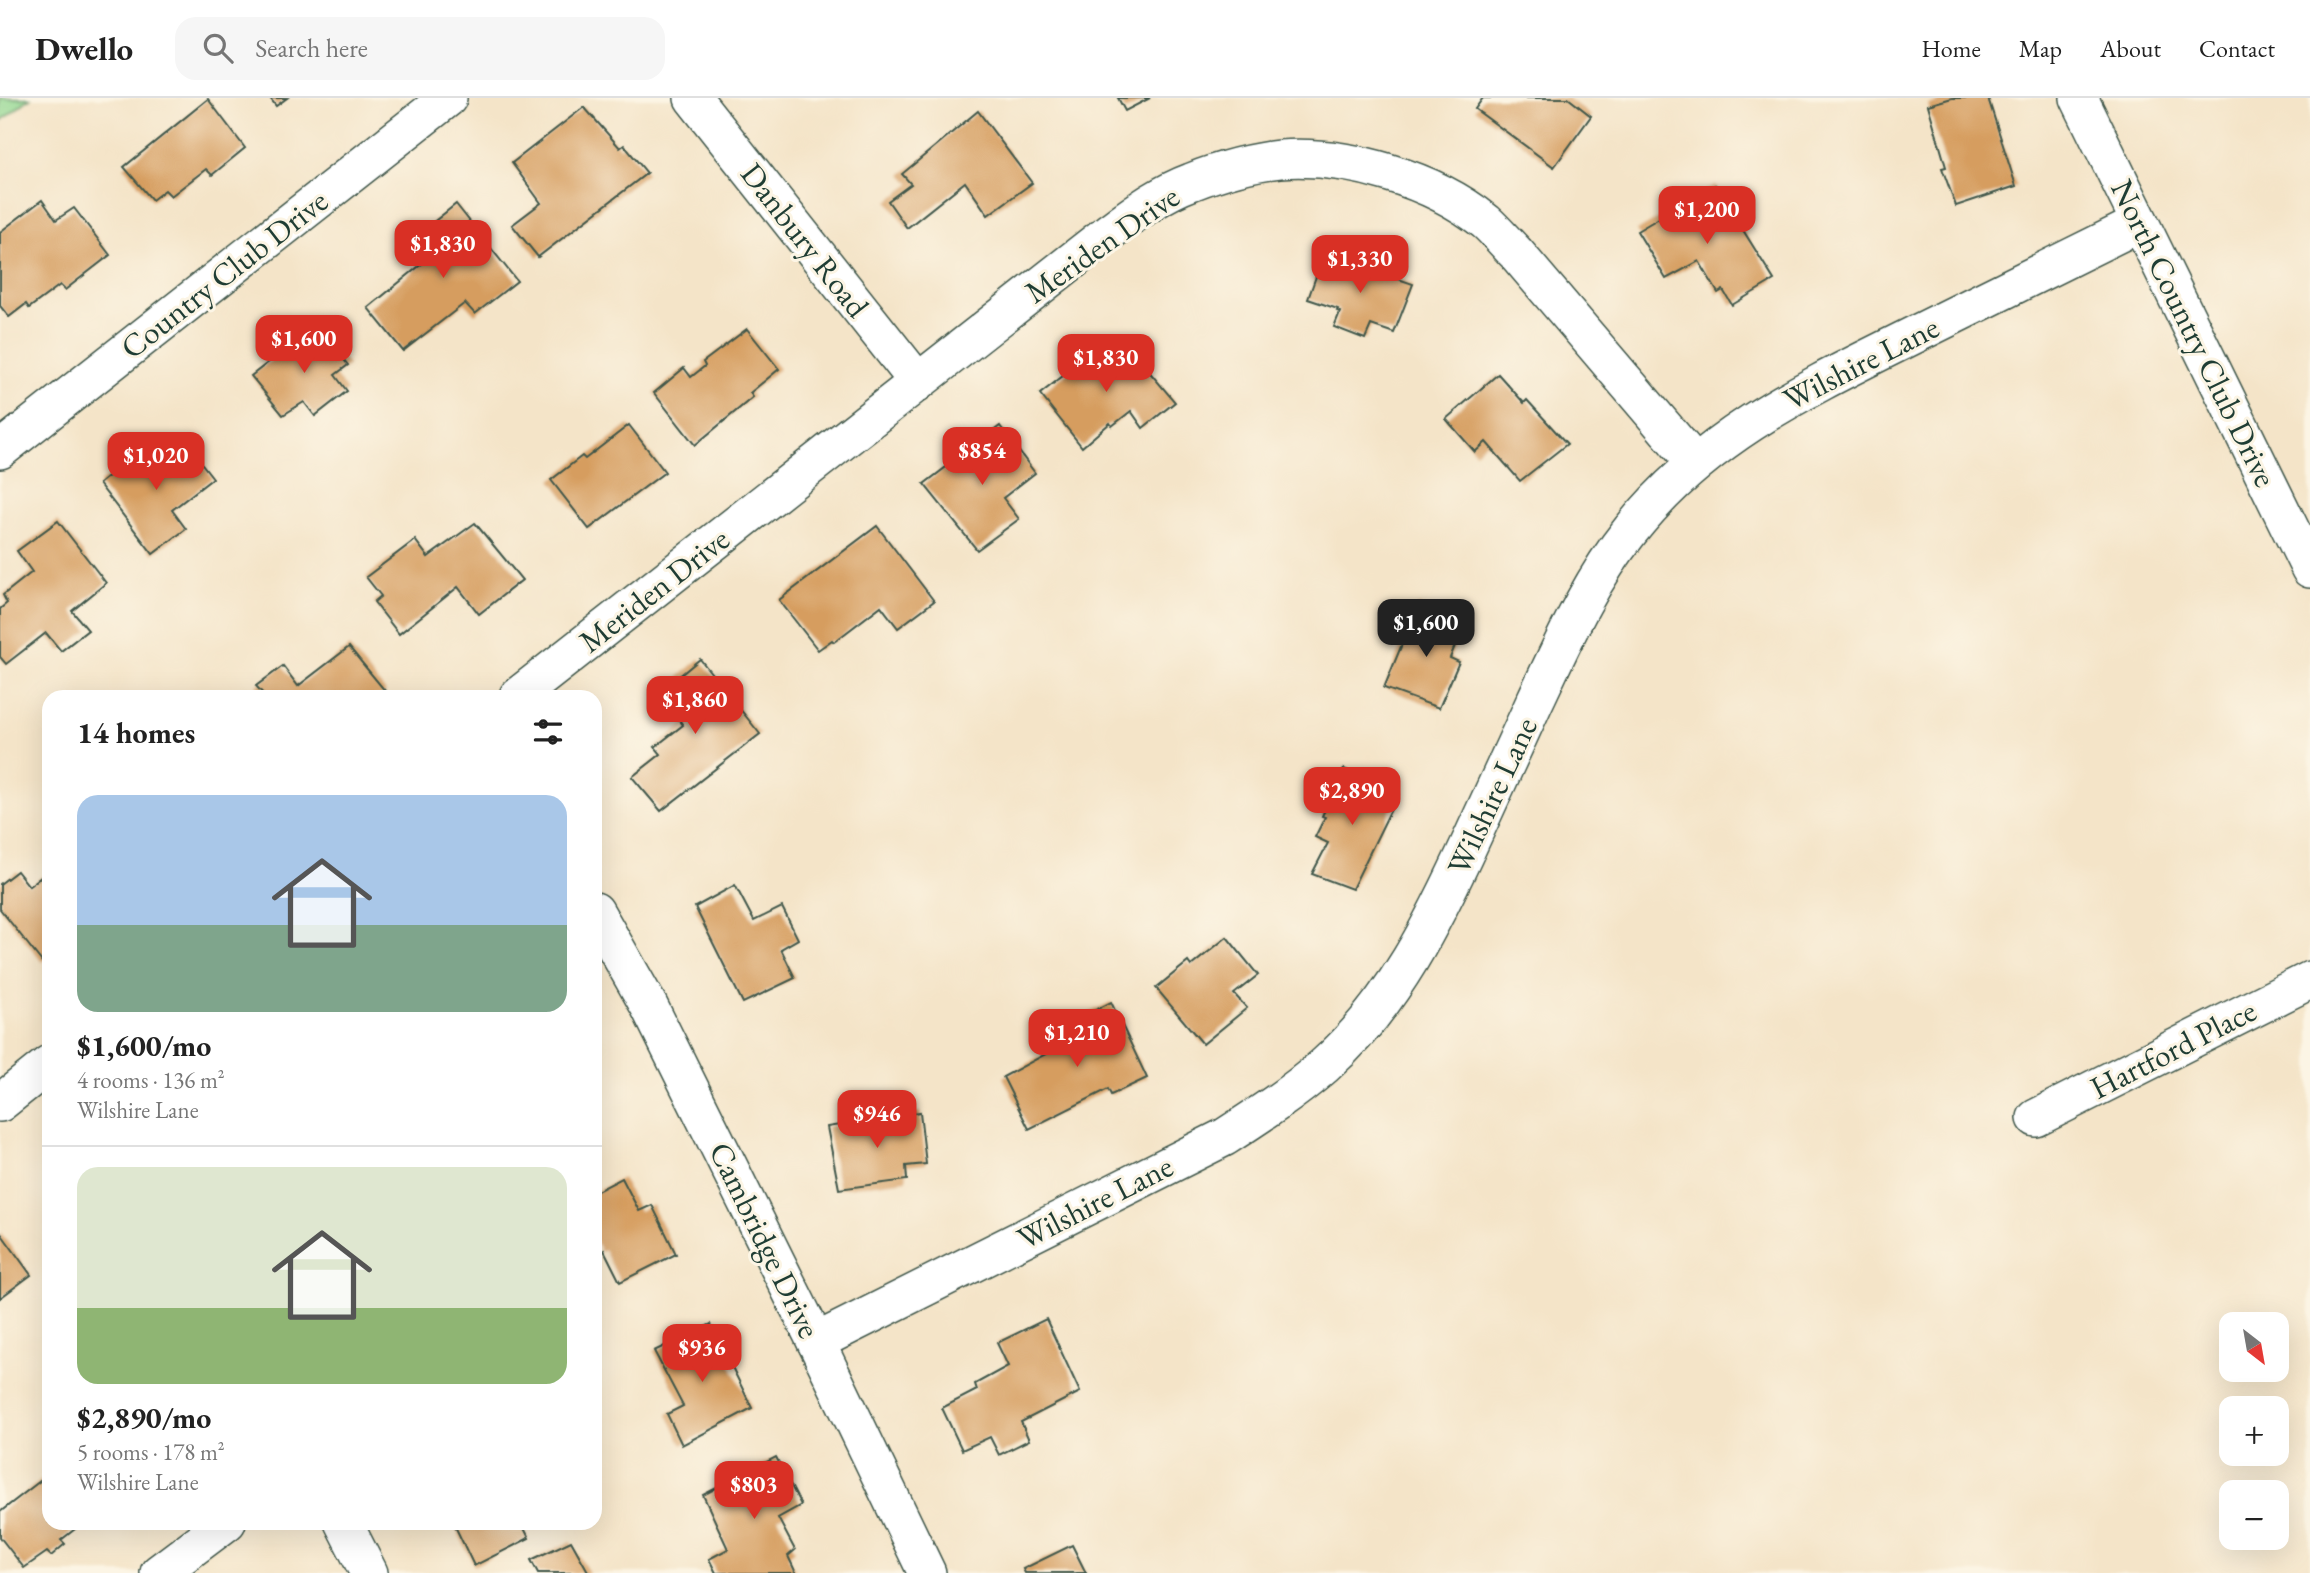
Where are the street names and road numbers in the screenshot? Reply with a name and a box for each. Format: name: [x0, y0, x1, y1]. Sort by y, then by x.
street label: Danbury Road: [731, 154, 879, 327]
street label: North Country Club Drive: [2101, 172, 2287, 494]
street label: Meriden Drive: [1016, 175, 1188, 313]
street label: Country Club Drive: [112, 180, 336, 368]
street label: Wilshire Lane: [1776, 306, 1946, 420]
street label: Meriden Drive: [570, 518, 738, 662]
street label: Wilshire Lane: [1437, 710, 1547, 882]
street label: Hartford Place: [2083, 989, 2263, 1109]
street label: Cambridge Drive: [699, 1135, 831, 1345]
street label: Wilshire Lane: [1010, 1145, 1180, 1259]

